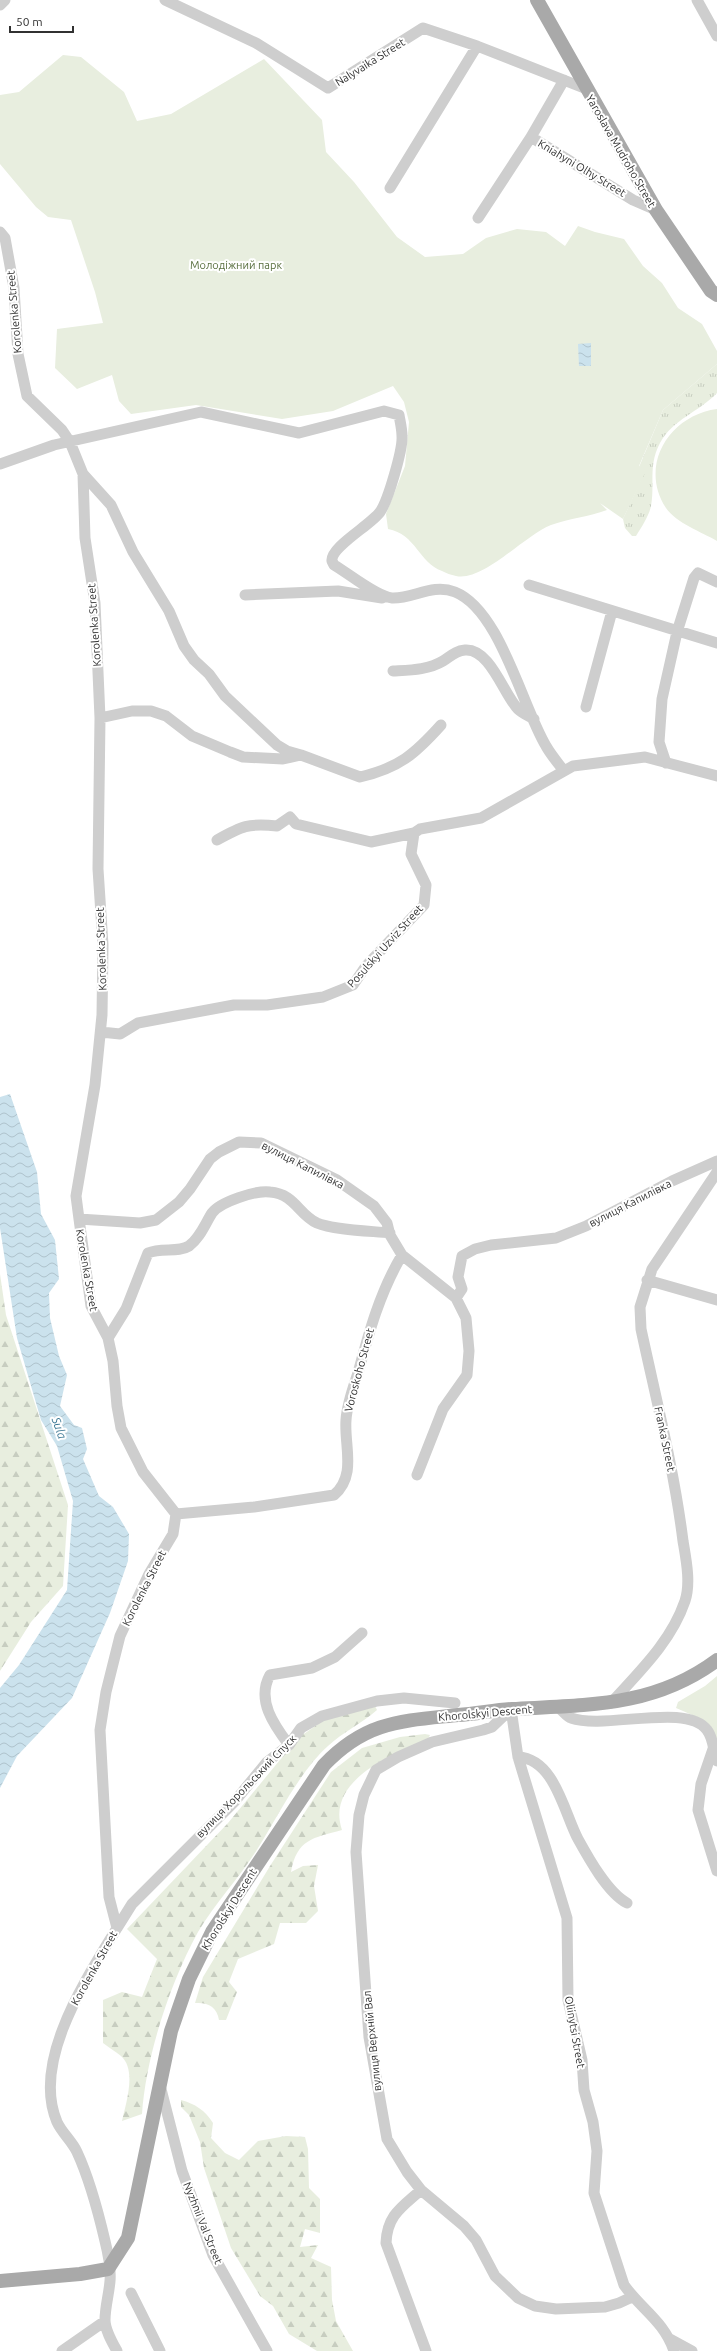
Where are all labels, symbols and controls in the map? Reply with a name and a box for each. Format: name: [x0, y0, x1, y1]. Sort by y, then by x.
scale bar: [10, 8, 73, 34]
text: 50 m: [16, 15, 43, 28]
street label: Nalyvaika Street: [333, 35, 408, 88]
street label: Yaroslava Mudroho Street: [584, 93, 659, 210]
street label: Kniahyni Olhy Street: [536, 137, 629, 199]
park label: Молодіжний парк: [190, 259, 282, 271]
street label: Korolenka Street: [4, 269, 24, 354]
street label: Korolenka Street: [85, 582, 103, 667]
street label: Posulskyi Uzviz Street: [345, 902, 426, 990]
street label: Korolenka Street: [94, 907, 108, 991]
street label: вулиця Капилівка: [260, 1139, 346, 1191]
street label: вулиця Капилівка: [587, 1177, 673, 1229]
street label: Korolenka Street: [74, 1228, 100, 1313]
street label: Voroskoho Street: [342, 1326, 376, 1413]
street label: Franka Street: [652, 1405, 678, 1473]
water label: Sula: [49, 1414, 70, 1441]
street label: Korolenka Street: [120, 1548, 169, 1628]
street label: Khorolskyi Descent: [438, 1703, 533, 1723]
street label: вулиця Хорольський Спуск: [194, 1732, 299, 1840]
street label: Khorolskyi Descent: [199, 1865, 259, 1952]
street label: Korolenka Street: [69, 1928, 120, 2007]
street label: вулиця Верхній Вал: [361, 1990, 383, 2092]
street label: Oliinytsi Street: [563, 1995, 587, 2070]
street label: Nyzhnii Val Street: [181, 2180, 225, 2266]

